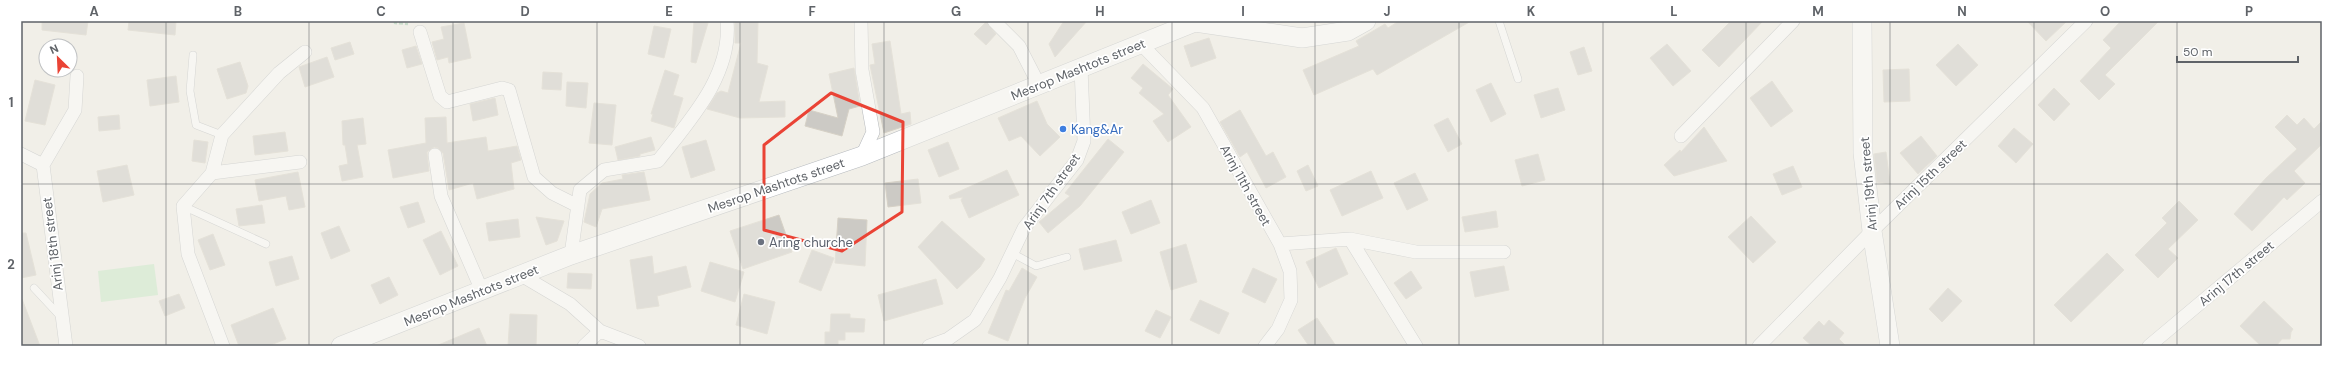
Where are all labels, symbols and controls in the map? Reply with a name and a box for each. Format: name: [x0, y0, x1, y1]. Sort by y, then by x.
text: A: [89, 3, 99, 20]
text: B: [234, 3, 242, 20]
text: C: [376, 3, 386, 20]
text: D: [520, 3, 530, 20]
text: E: [665, 3, 673, 20]
text: F: [808, 3, 816, 20]
text: G: [951, 3, 961, 20]
text: H: [1095, 3, 1105, 20]
text: I: [1241, 3, 1245, 20]
text: J: [1383, 3, 1391, 20]
text: K: [1527, 3, 1536, 20]
text: L: [1670, 3, 1678, 20]
text: M: [1812, 3, 1824, 20]
text: N: [1957, 3, 1967, 20]
text: O: [2100, 3, 2110, 20]
text: P: [2245, 3, 2253, 20]
street label: Mesrop Mashtots street: [1008, 35, 1148, 104]
north arrow: [38, 38, 78, 78]
scale bar: [2177, 38, 2298, 64]
text: N: [47, 41, 60, 57]
text: 50 m: [2183, 44, 2212, 60]
text: 1: [9, 94, 13, 111]
place label: Kang&Ar: [1071, 121, 1123, 138]
marker: Kang&Ar: [1058, 124, 1068, 134]
street label: Arinj 19th street: [1856, 136, 1881, 232]
street label: Arinj 15th street: [1891, 136, 1970, 213]
street label: Arinj 11th street: [1216, 142, 1275, 229]
street label: Arinj 7th street: [1019, 150, 1084, 233]
street label: Mesrop Mashtots street: [705, 154, 847, 217]
street label: Arinj 18th street: [38, 196, 67, 292]
place label: Aring churche: [769, 234, 853, 251]
marker: Aring churche: [756, 237, 766, 247]
street label: Arinj 17th street: [2195, 237, 2277, 310]
text: 2: [7, 256, 15, 273]
street label: Mesrop Mashtots street: [401, 261, 541, 330]

